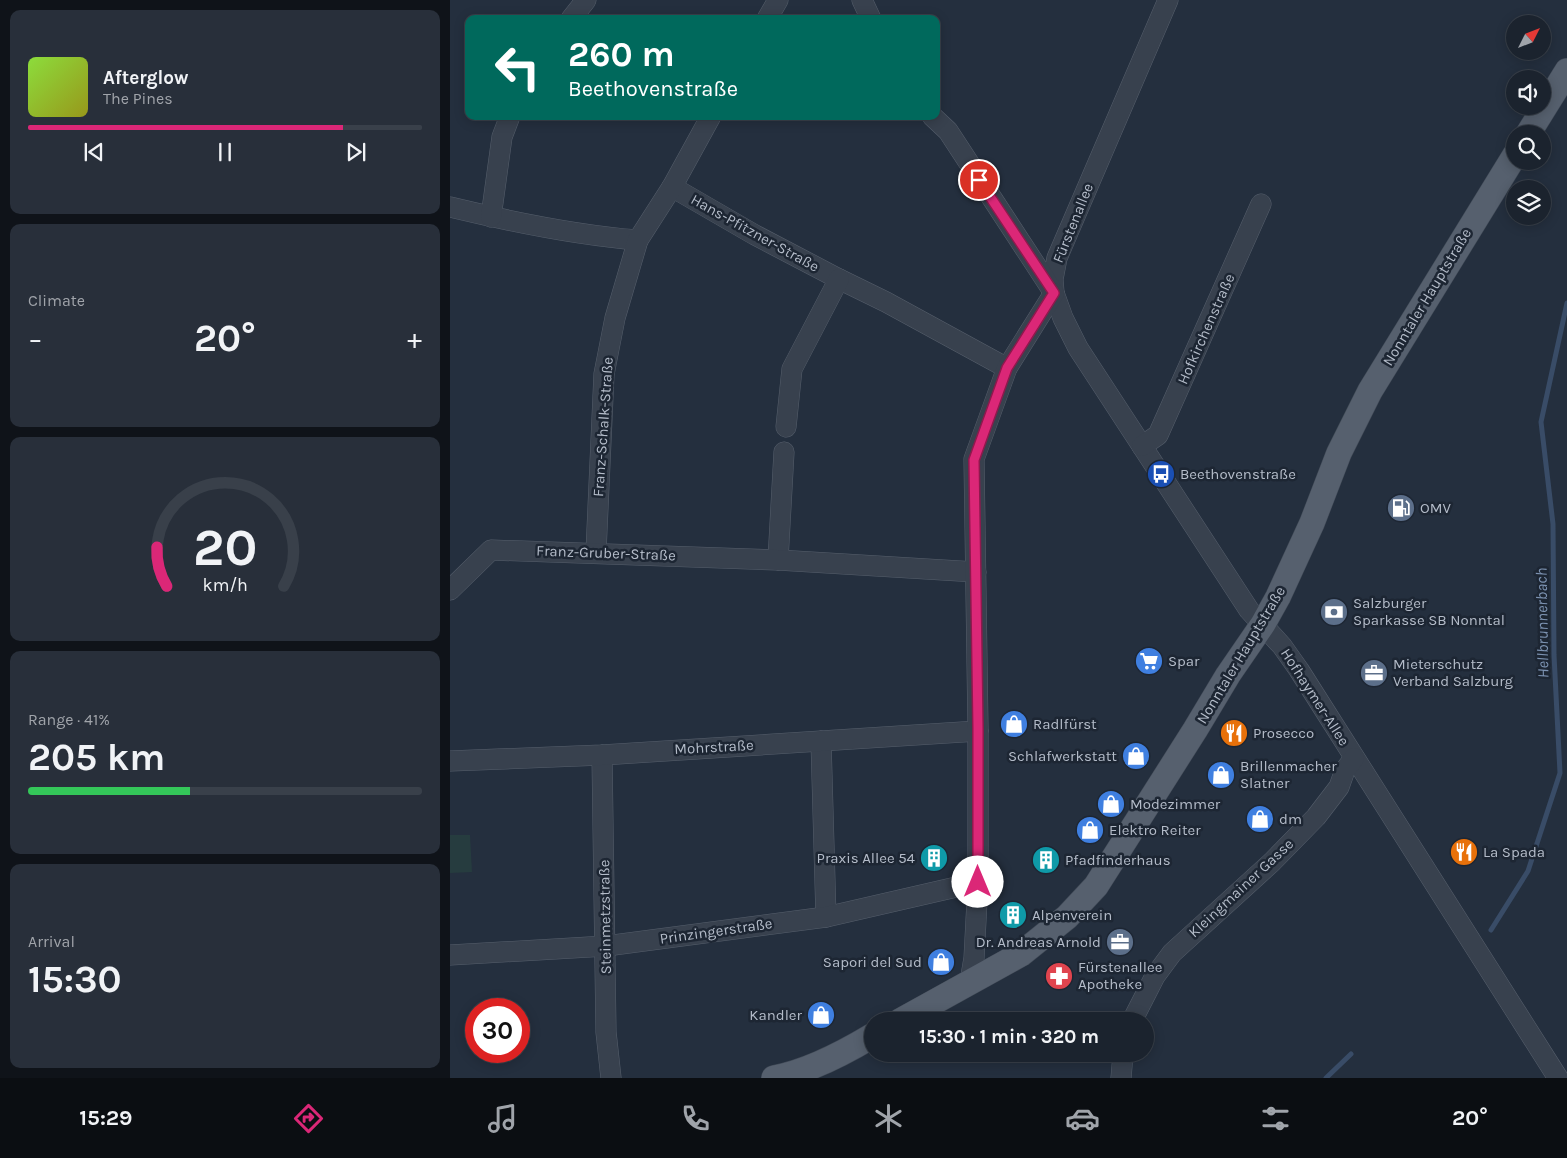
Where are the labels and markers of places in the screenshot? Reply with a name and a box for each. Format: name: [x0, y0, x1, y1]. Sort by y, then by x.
pin: [958, 159, 1000, 201]
bus stop icon: Beethovenstraße: [1146, 459, 1176, 489]
place label: Beethovenstraße: [1180, 465, 1296, 483]
fuel station icon: OMV: [1386, 493, 1416, 523]
place label: OMV: [1420, 499, 1451, 517]
place label: Salzburger Sparkasse SB Nonntal: [1353, 594, 1505, 629]
bank icon: Salzburger Sparkasse SB Nonntal: [1319, 597, 1349, 627]
supermarket icon: Spar: [1134, 646, 1164, 676]
place label: Spar: [1168, 652, 1200, 670]
place label: Mieterschutz Verband Salzburg: [1393, 655, 1514, 690]
office icon: Mieterschutz Verband Salzburg: [1359, 658, 1389, 688]
shop icon: Radlfürst: [999, 709, 1029, 739]
place label: Radlfürst: [1033, 715, 1097, 733]
restaurant icon: Prosecco: [1219, 718, 1249, 748]
place label: Prosecco: [1253, 724, 1314, 742]
shop icon: Schlafwerkstatt: [1121, 741, 1151, 771]
place label: Schlafwerkstatt: [1008, 747, 1117, 765]
place label: Brillenmacher Slatner: [1240, 757, 1337, 792]
shop icon: Brillenmacher Slatner: [1206, 760, 1236, 790]
shop icon: Modezimmer: [1096, 789, 1126, 819]
place label: Modezimmer: [1130, 795, 1221, 813]
shop icon: dm: [1245, 804, 1275, 834]
place label: dm: [1279, 810, 1302, 828]
shop icon: Elektro Reiter: [1075, 815, 1105, 845]
place label: Elektro Reiter: [1109, 821, 1201, 839]
restaurant icon: La Spada: [1449, 837, 1479, 867]
building icon: Praxis Allee 54: [919, 843, 949, 873]
place label: La Spada: [1483, 843, 1545, 861]
building icon: Pfadfinderhaus: [1031, 845, 1061, 875]
place label: Praxis Allee 54: [817, 849, 916, 867]
place label: Pfadfinderhaus: [1065, 851, 1171, 869]
building icon: Alpenverein: [998, 900, 1028, 930]
place label: Alpenverein: [1032, 906, 1112, 924]
office icon: Dr. Andreas Arnold: [1105, 927, 1135, 957]
place label: Dr. Andreas Arnold: [976, 933, 1101, 951]
shop icon: Sapori del Sud: [926, 947, 956, 977]
place label: Sapori del Sud: [823, 953, 922, 971]
place label: Fürstenallee Apotheke: [1078, 958, 1162, 993]
pharmacy icon: Fürstenallee Apotheke: [1044, 961, 1074, 991]
shop icon: Kandler: [806, 1000, 836, 1030]
place label: Kandler: [749, 1006, 803, 1024]

